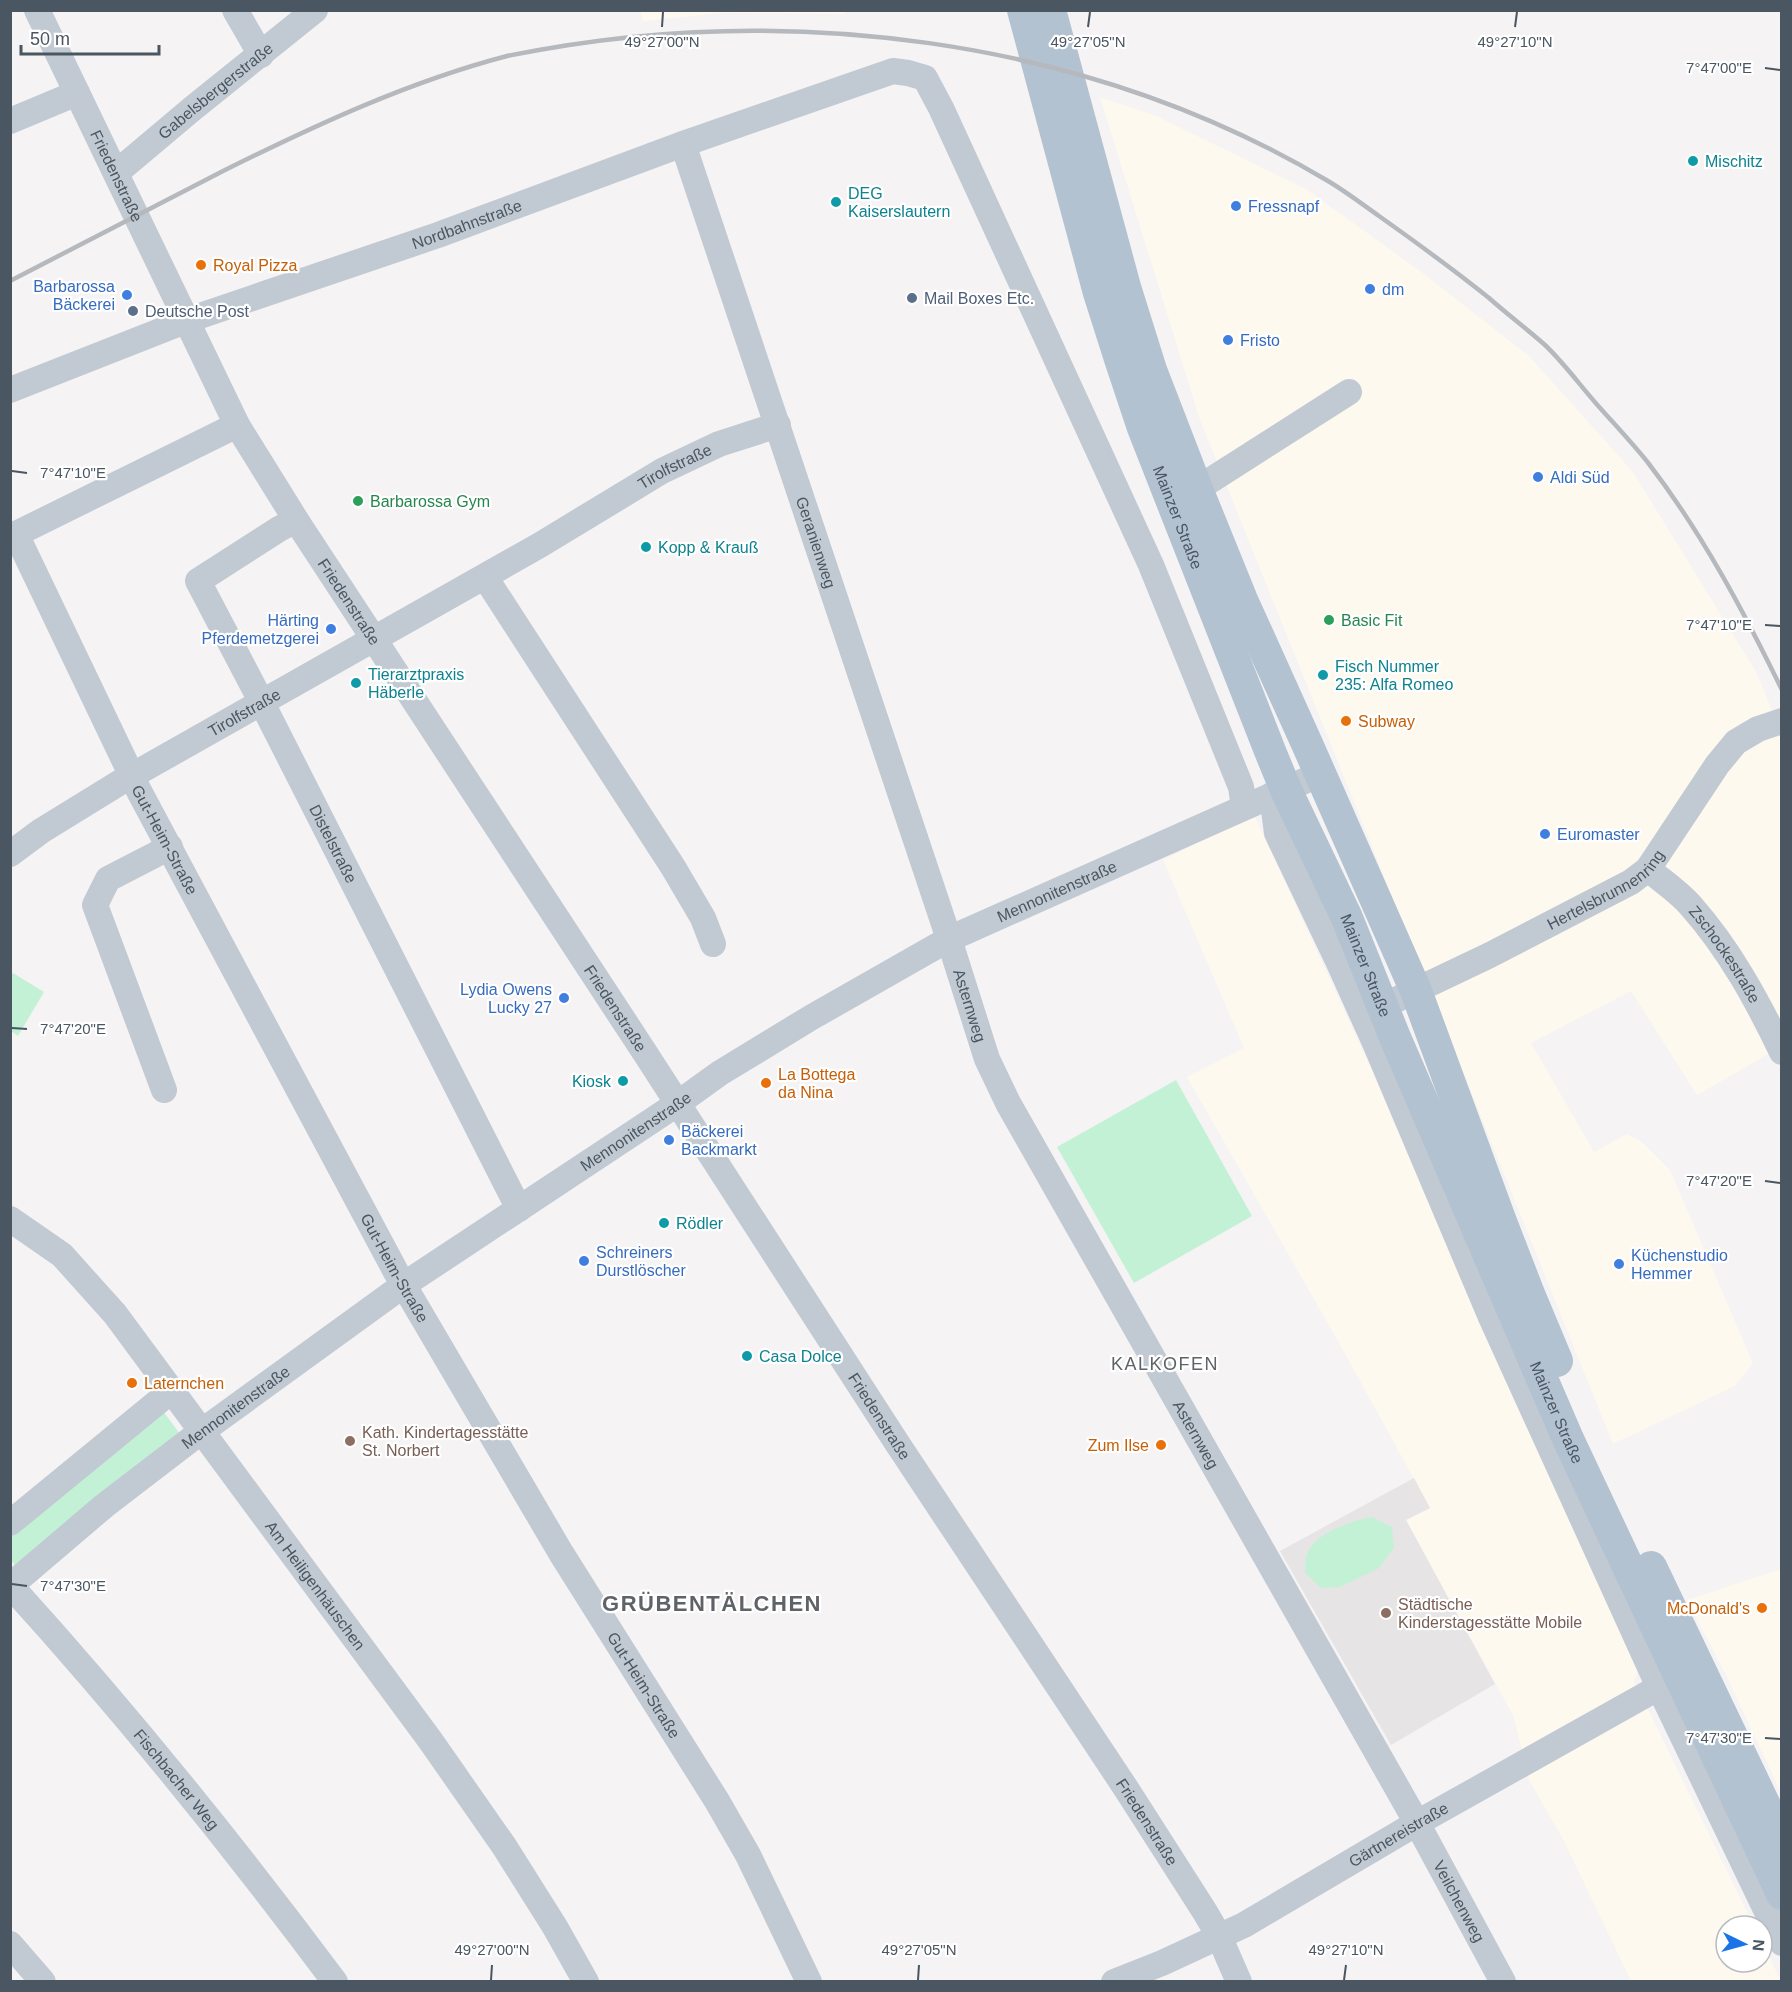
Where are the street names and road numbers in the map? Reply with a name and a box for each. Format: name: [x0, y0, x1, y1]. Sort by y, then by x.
street label: Gabelsbergerstraße: [155, 39, 276, 143]
street label: Friedenstraße: [87, 127, 146, 225]
street label: Nordbahnstraße: [410, 197, 524, 252]
street label: Tirolfstraße: [635, 441, 714, 493]
street label: Mainzer Straße: [1150, 463, 1206, 572]
street label: Geranienweg: [793, 495, 839, 590]
street label: Friedenstraße: [315, 555, 383, 648]
street label: Tirolfstraße: [205, 685, 284, 740]
street label: Gut-Heim-Straße: [128, 782, 201, 898]
street label: Distelstraße: [306, 802, 360, 886]
street label: Hertelsbrunnenring: [1544, 847, 1667, 933]
street label: Mennonitenstraße: [995, 857, 1120, 925]
street label: Zschockestraße: [1686, 902, 1763, 1006]
street label: Mainzer Straße: [1337, 912, 1394, 1020]
street label: Friedenstraße: [581, 962, 650, 1055]
street label: Asternweg: [950, 967, 989, 1044]
street label: Mennonitenstraße: [577, 1089, 694, 1175]
street label: Gut-Heim-Straße: [357, 1211, 432, 1326]
street label: Mainzer Straße: [1527, 1359, 1586, 1466]
street label: Mennonitenstraße: [178, 1363, 293, 1452]
street label: Friedenstraße: [845, 1370, 914, 1463]
street label: Asternweg: [1170, 1397, 1222, 1472]
street label: Am Heiligenhäuschen: [262, 1518, 368, 1653]
street label: Gut-Heim-Straße: [604, 1629, 683, 1741]
street label: Fischbacher Weg: [130, 1726, 222, 1833]
street label: Friedenstraße: [1113, 1776, 1181, 1869]
street label: Gärtnereistraße: [1346, 1799, 1451, 1870]
street label: Veilchenweg: [1430, 1858, 1488, 1945]

